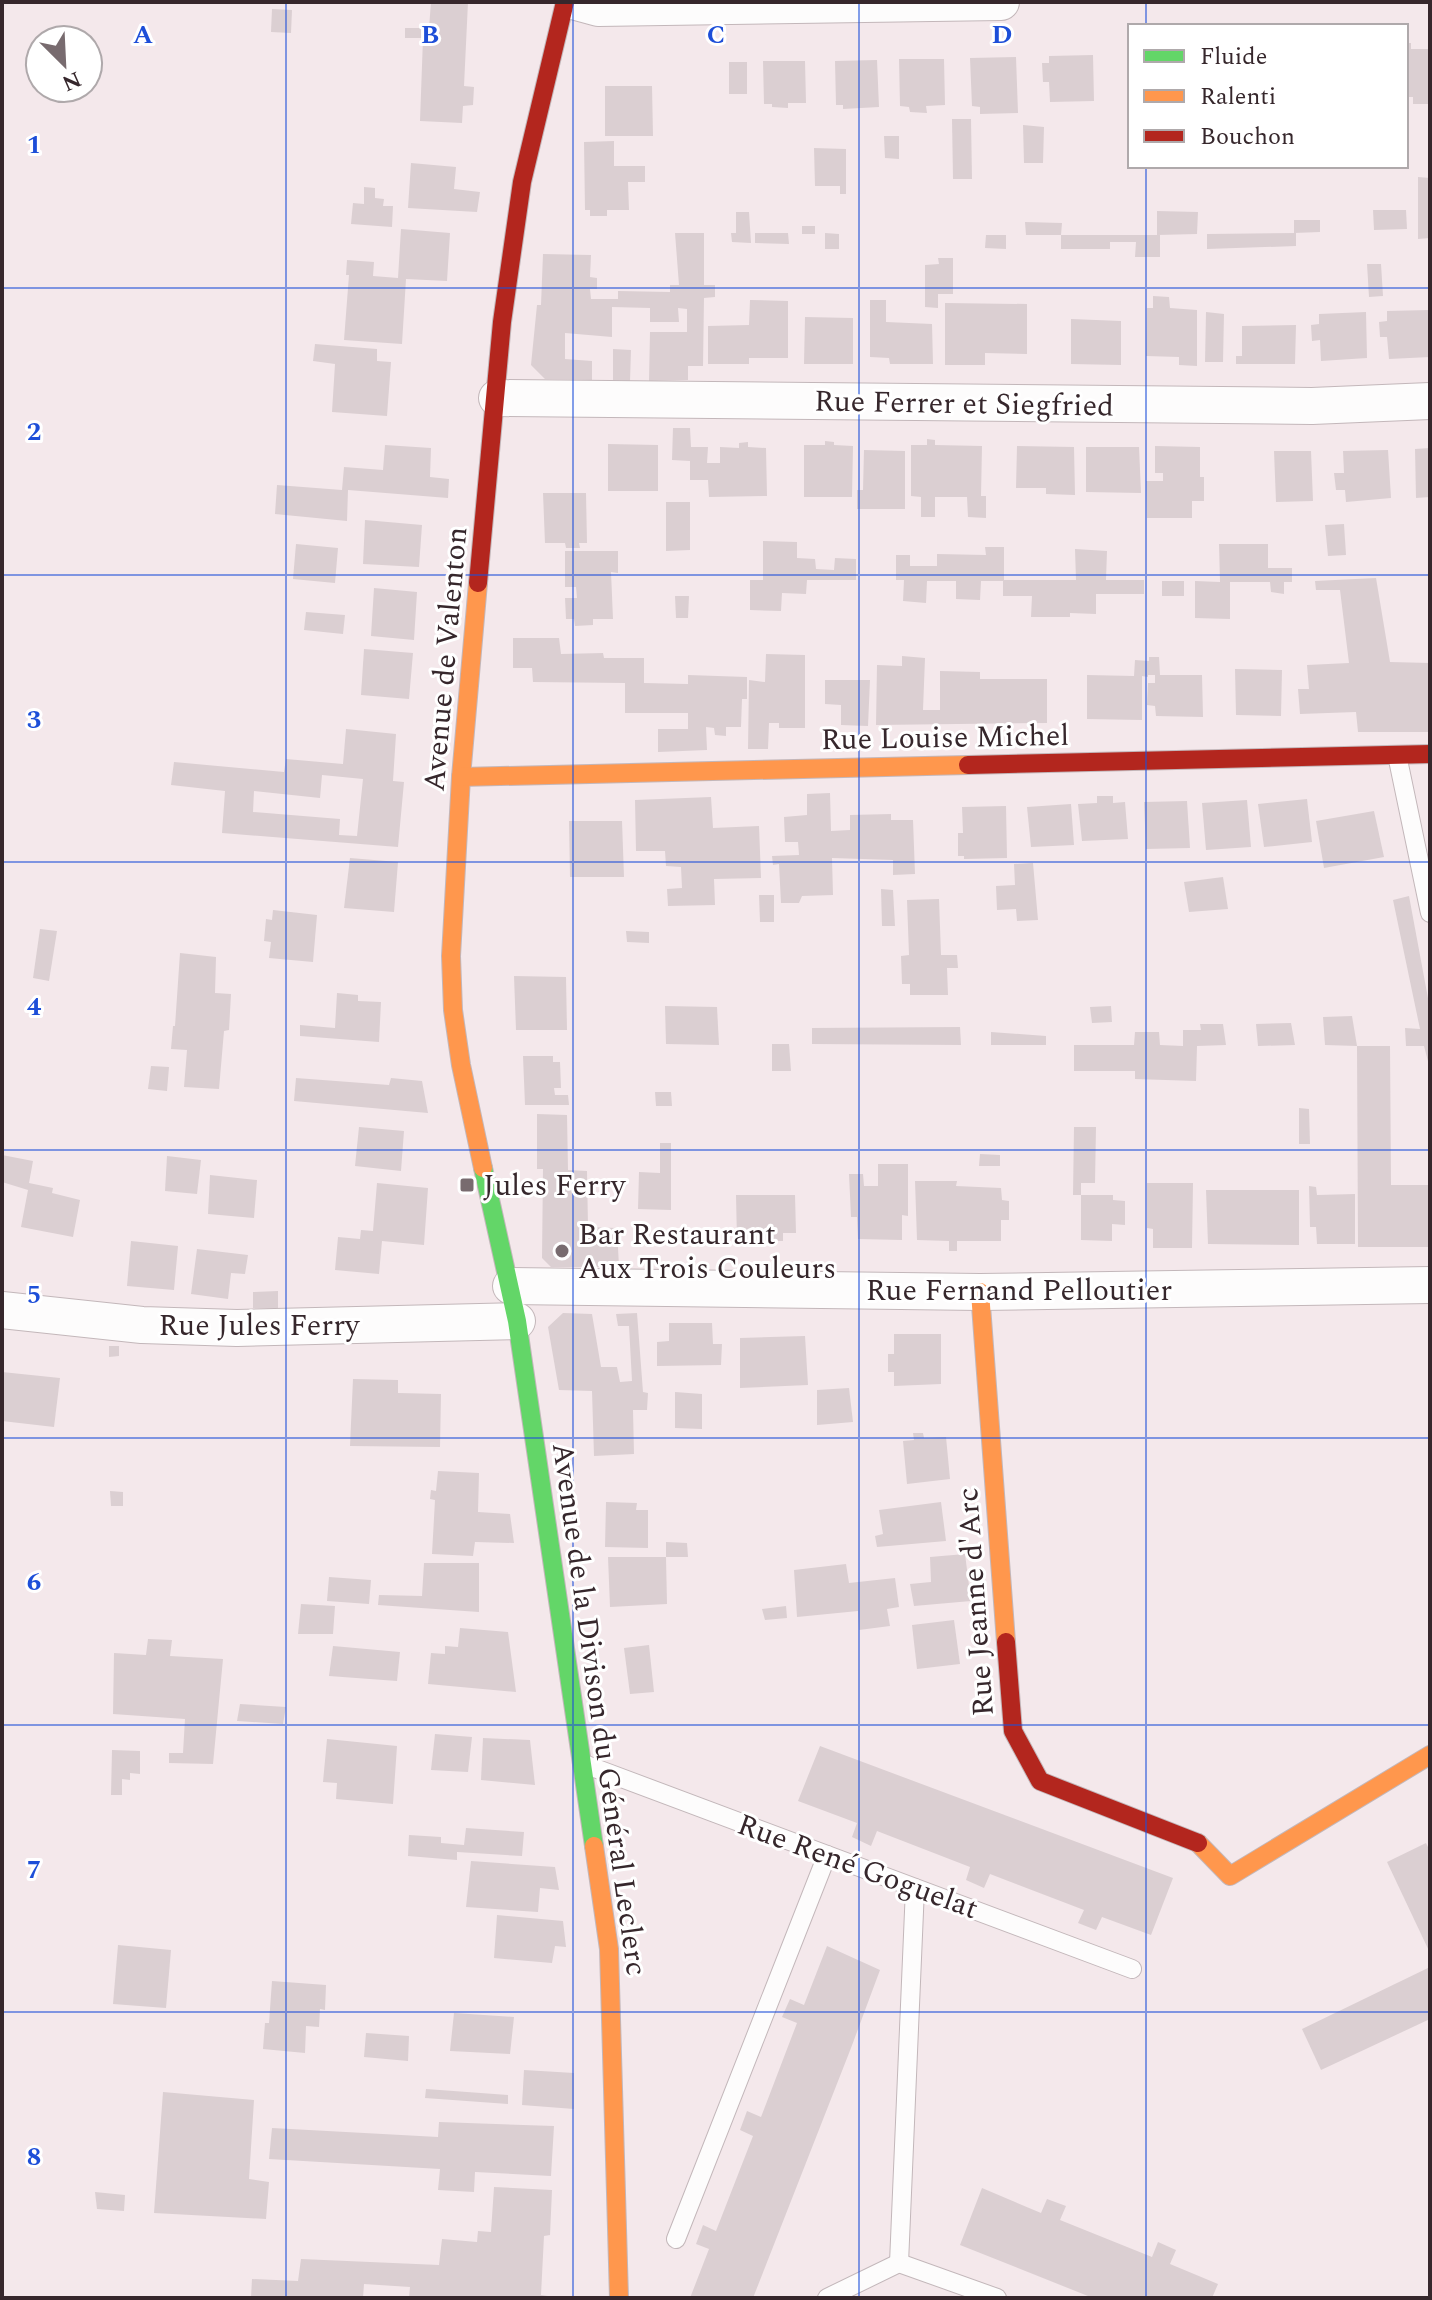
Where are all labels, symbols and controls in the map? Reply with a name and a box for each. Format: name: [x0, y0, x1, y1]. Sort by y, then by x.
text: A: [133, 15, 153, 55]
text: B: [421, 15, 439, 55]
text: C: [707, 15, 725, 55]
text: D: [992, 15, 1012, 55]
north arrow: [24, 24, 104, 104]
legend: [1128, 24, 1408, 168]
text: Fluide: [1200, 39, 1267, 75]
text: N: [57, 62, 86, 100]
text: Ralenti: [1200, 79, 1276, 115]
text: Bouchon: [1200, 119, 1295, 155]
text: 1: [27, 125, 41, 165]
street label: Rue Ferrer et Siegfried: [814, 378, 1114, 430]
text: 2: [27, 412, 41, 452]
street label: Avenue de Valenton: [412, 525, 480, 793]
text: 3: [27, 700, 41, 740]
street label: Rue Louise Michel: [820, 713, 1070, 763]
text: 4: [27, 987, 42, 1027]
place label: Jules Ferry: [483, 1163, 627, 1209]
marker: Jules Ferry: [458, 1176, 476, 1194]
place label: Bar Restaurant Aux Trois Couleurs: [578, 1212, 836, 1292]
marker: Bar Restaurant Aux Trois Couleurs: [553, 1242, 571, 1260]
street label: Rue Fernand Pelloutier: [866, 1268, 1172, 1314]
text: 5: [27, 1275, 41, 1315]
street label: Rue Jules Ferry: [159, 1303, 361, 1349]
street label: Avenue de la Divison du Général Leclerc: [539, 1440, 659, 1979]
street label: Rue Jeanne d'Arc: [945, 1486, 1007, 1718]
text: 6: [27, 1562, 41, 1602]
street label: Rue René Goguelat: [731, 1802, 985, 1932]
text: 7: [27, 1850, 41, 1890]
text: 8: [27, 2137, 41, 2177]

